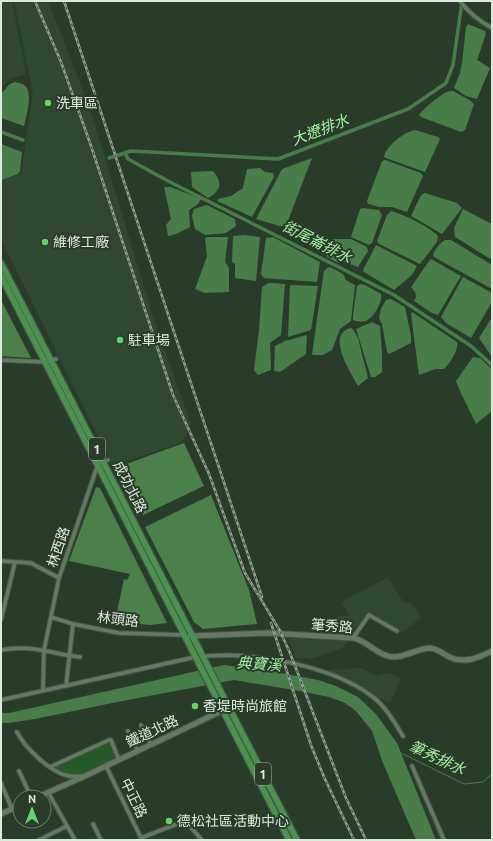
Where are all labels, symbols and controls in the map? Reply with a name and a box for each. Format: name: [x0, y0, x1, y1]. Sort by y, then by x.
place label: 洗車區: [56, 95, 98, 111]
marker: 洗車區: [43, 98, 53, 108]
water label: 大遼排水: [289, 110, 352, 148]
water label: 街尾崙排水: [280, 217, 355, 267]
place label: 維修工廠: [53, 234, 109, 250]
marker: 維修工廠: [40, 237, 50, 247]
place label: 駐車場: [128, 332, 170, 348]
marker: 駐車場: [115, 335, 125, 345]
road number: 1: [89, 438, 105, 460]
street label: 成功北路: [110, 458, 150, 516]
street label: 林西路: [44, 525, 72, 569]
street label: 林頭路: [96, 609, 140, 629]
street label: 筆秀路: [310, 616, 354, 636]
water label: 典寶溪: [236, 653, 284, 674]
place label: 香堤時尚旅館: [203, 698, 287, 714]
marker: 香堤時尚旅館: [190, 701, 200, 711]
street label: 鐵道北路: [123, 712, 181, 750]
water label: 筆秀排水: [406, 737, 469, 778]
road number: 1: [255, 763, 271, 785]
street label: 中正路: [118, 776, 150, 820]
north arrow: [12, 789, 52, 829]
text: N: [28, 793, 36, 805]
place label: 德松社區活動中心: [177, 813, 289, 829]
marker: 德松社區活動中心: [164, 816, 174, 826]

